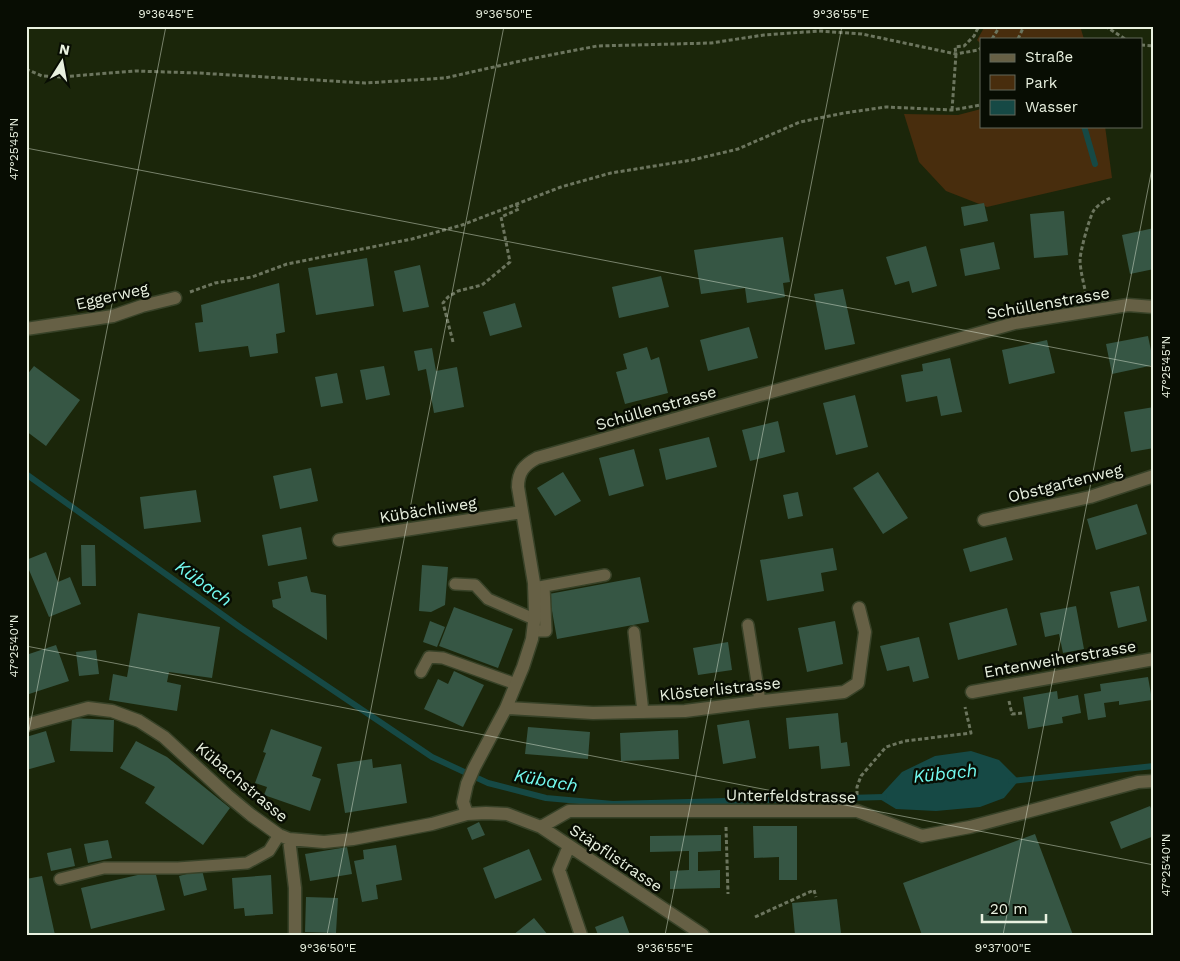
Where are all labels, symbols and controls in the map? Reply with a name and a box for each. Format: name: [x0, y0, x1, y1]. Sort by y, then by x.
text: 9°36'45"E: [138, 7, 194, 21]
text: 9°36'50"E: [476, 7, 533, 21]
text: 9°36'55"E: [813, 7, 870, 21]
north arrow: [38, 38, 88, 88]
legend: [980, 38, 1142, 128]
text: N: [58, 40, 71, 58]
text: Straße: [1025, 48, 1073, 66]
text: Park: [1025, 74, 1058, 92]
text: Wasser: [1025, 98, 1078, 116]
text: 47°25'45"N: [7, 118, 21, 180]
street label: Eggerweg: [74, 278, 151, 314]
street label: Schüllenstrasse: [985, 283, 1111, 323]
text: 47°25'45"N: [1159, 336, 1173, 398]
street label: Schüllenstrasse: [594, 382, 718, 434]
street label: Obstgartenweg: [1006, 459, 1125, 506]
street label: Kübächliweg: [378, 493, 478, 527]
water label: Kübach: [172, 556, 236, 610]
text: 47°25'40"N: [7, 614, 21, 678]
street label: Entenweiherstrasse: [982, 636, 1138, 682]
street label: Klösterlistrasse: [659, 673, 781, 705]
street label: Kübachstrasse: [192, 738, 292, 826]
water label: Kübach: [912, 759, 978, 787]
water label: Kübach: [512, 764, 580, 796]
street label: Unterfeldstrasse: [726, 785, 856, 807]
street label: Stäpflistrasse: [566, 820, 666, 896]
text: 47°25'40"N: [1159, 833, 1173, 897]
scale bar: [982, 891, 1046, 923]
text: 20 m: [990, 900, 1028, 918]
text: 9°36'50"E: [300, 941, 357, 955]
text: 9°36'55"E: [637, 941, 694, 955]
text: 9°37'00"E: [975, 941, 1032, 955]

